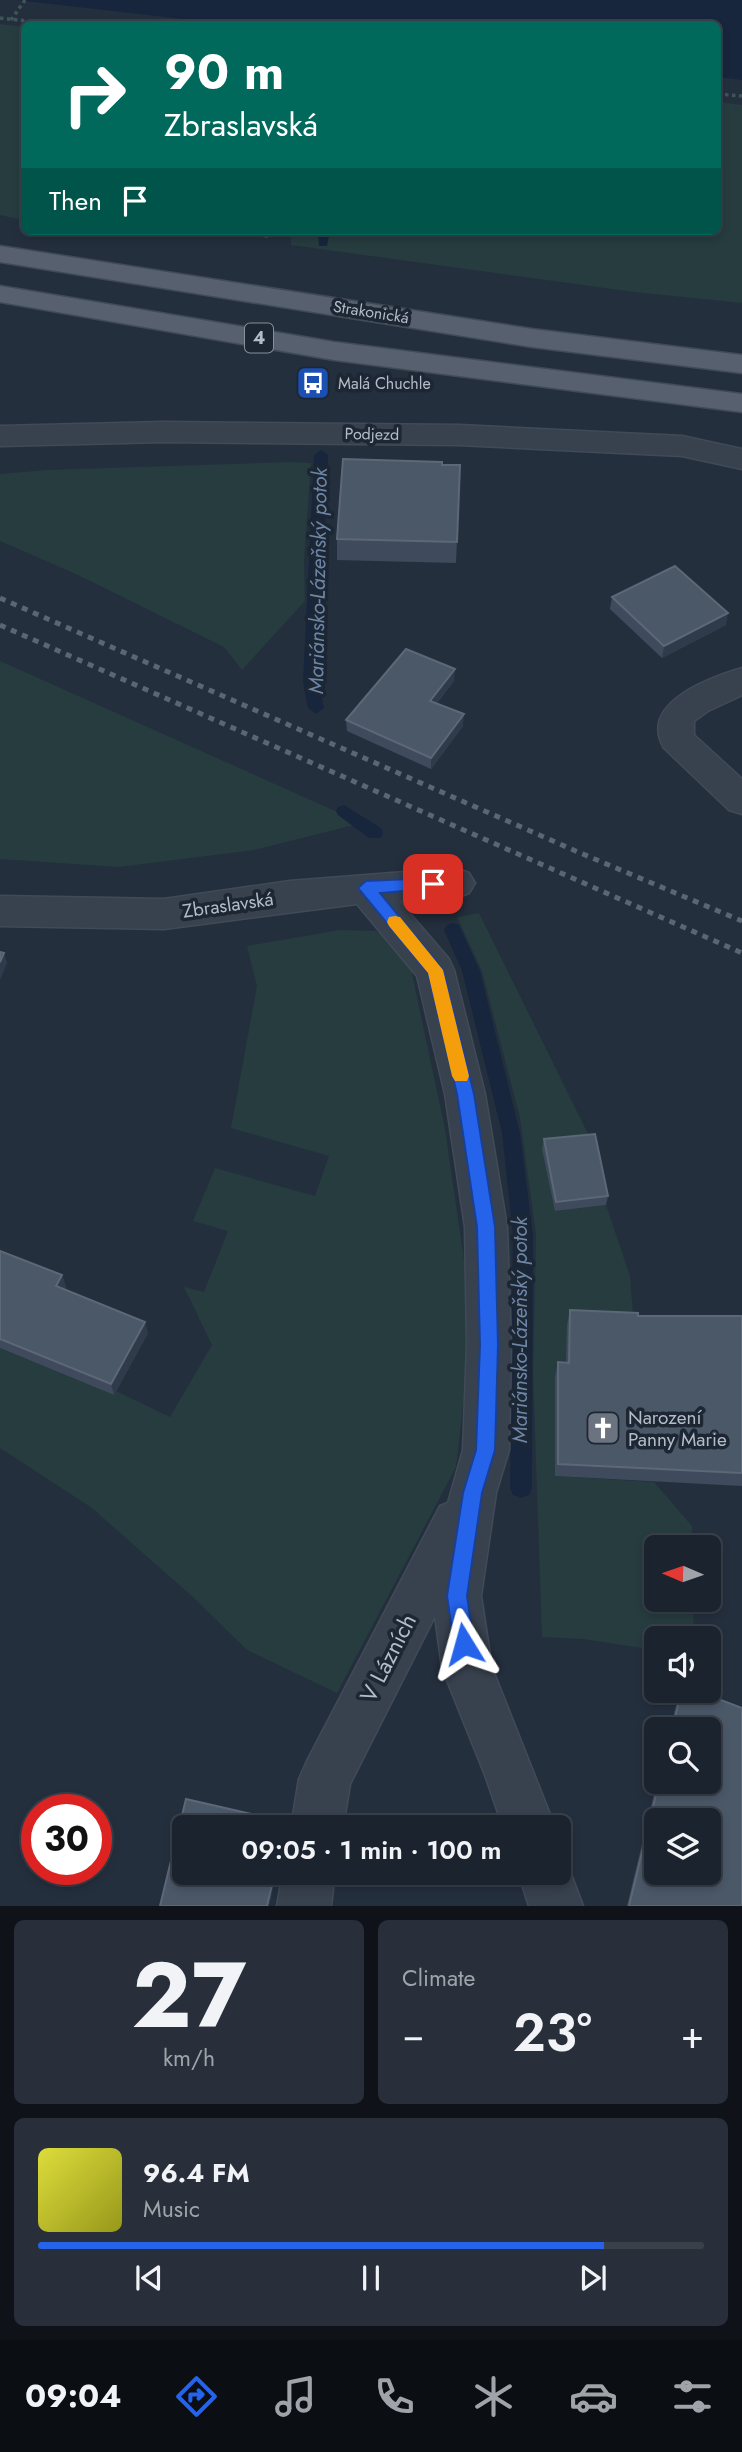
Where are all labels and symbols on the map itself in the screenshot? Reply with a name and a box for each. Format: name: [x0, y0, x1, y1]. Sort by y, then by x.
street label: Strakonická: [331, 295, 411, 329]
road number: 4: [245, 324, 273, 352]
bus stop icon: Malá Chuchle: [294, 364, 332, 402]
place label: Malá Chuchle: [338, 372, 431, 395]
street label: Podjezd: [344, 422, 400, 446]
water label: Mariánsko-Lázeňský potok: [301, 466, 335, 695]
pin: [403, 854, 463, 914]
street label: Zbraslavská: [181, 885, 275, 925]
water label: Mariánsko-Lázeňský potok: [505, 1216, 535, 1443]
place label: Narození Panny Marie: [628, 1404, 727, 1453]
church icon: Narození Panny Marie: [584, 1409, 622, 1447]
north arrow: [644, 1535, 721, 1612]
position arrow: [427, 1607, 501, 1681]
street label: V Lázních: [351, 1608, 425, 1708]
speed limit sign: 30: [21, 1794, 112, 1885]

